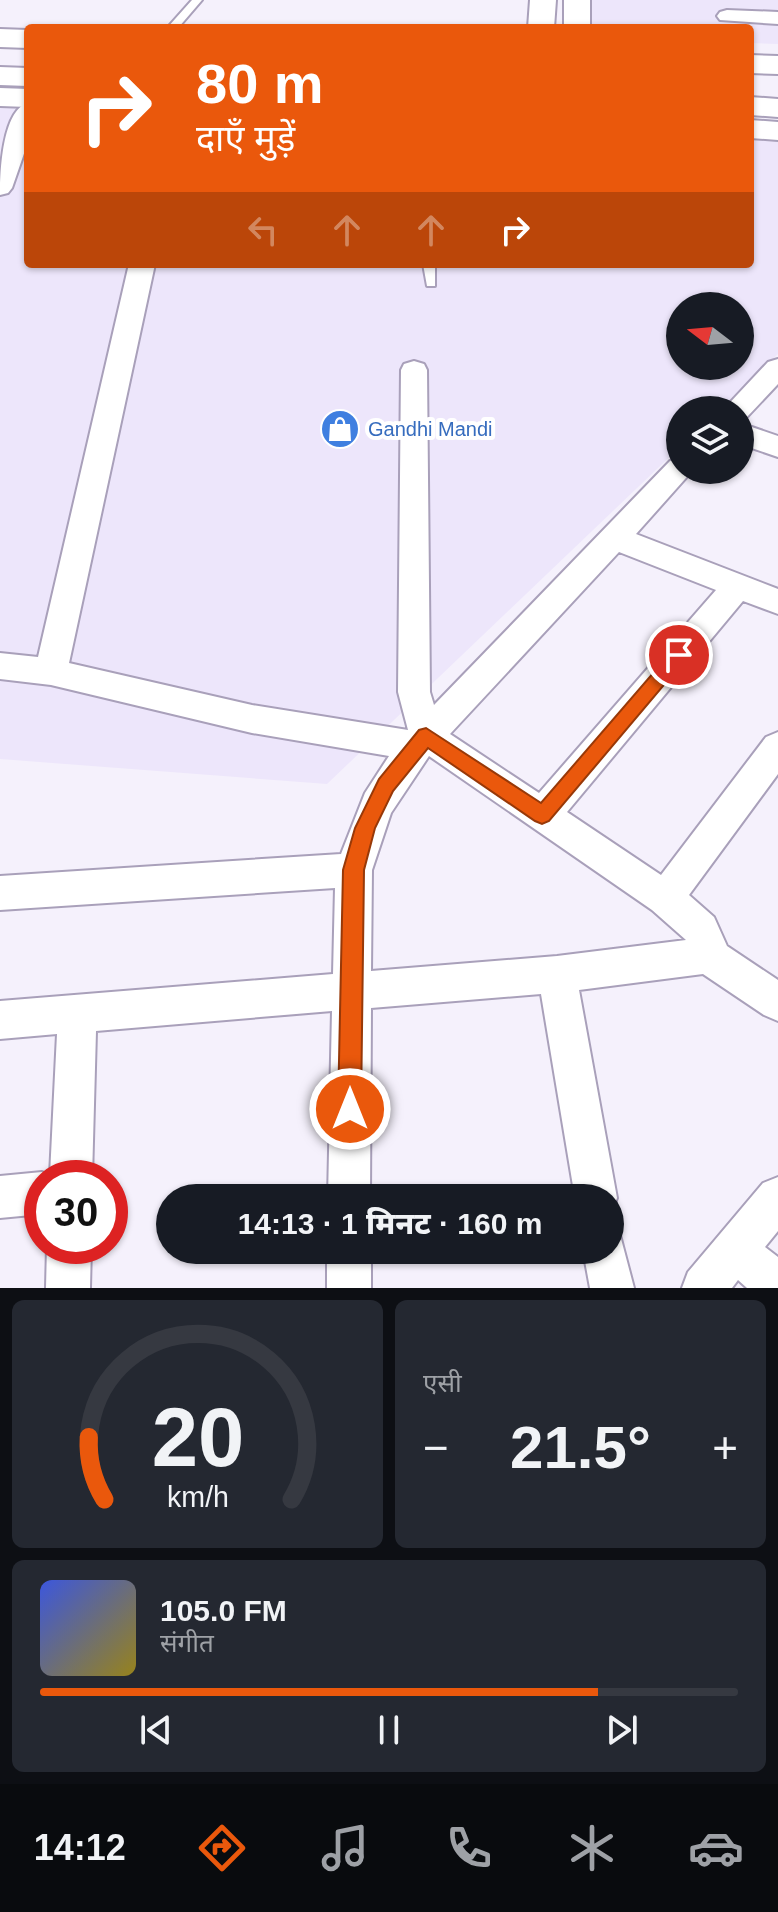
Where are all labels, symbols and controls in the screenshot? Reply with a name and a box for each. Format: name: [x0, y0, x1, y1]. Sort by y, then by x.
text: 80 m: [196, 52, 324, 115]
icon: right: [64, 56, 168, 160]
text: दाएँ मुड़ें: [196, 118, 295, 159]
icon: left: [241, 208, 285, 252]
icon: ahead: [325, 208, 369, 252]
icon: ahead: [409, 208, 453, 252]
icon: right: [493, 208, 537, 252]
north arrow: [666, 292, 754, 380]
map controls: [666, 292, 754, 484]
button: layers: [666, 396, 754, 484]
shop icon: Gandhi Mandi: [319, 408, 361, 450]
place label: Gandhi Mandi: [368, 418, 493, 440]
pin: [645, 621, 713, 689]
icon: arrive: [657, 633, 701, 677]
position arrow: [308, 1067, 392, 1151]
speed limit sign: 30: [24, 1160, 128, 1264]
text: 14:13 · 1 मिनट · 160 m: [238, 1207, 542, 1240]
text: एसी: [423, 1368, 462, 1398]
text: 20: [151, 1391, 244, 1484]
text: 21.5°: [510, 1414, 651, 1481]
text: −: [423, 1423, 449, 1472]
text: +: [712, 1423, 738, 1472]
text: km/h: [167, 1481, 228, 1513]
text: 105.0 FM: [160, 1594, 287, 1627]
text: संगीत: [160, 1628, 214, 1658]
icon: previous: [134, 1708, 178, 1752]
icon: pause: [367, 1708, 411, 1752]
icon: next: [600, 1708, 644, 1752]
icon: directions: [194, 1820, 250, 1876]
icon: music: [317, 1820, 373, 1876]
icon: phone: [441, 1820, 497, 1876]
icon: climate: [564, 1820, 620, 1876]
icon: car: [688, 1820, 744, 1876]
text: 14:12: [34, 1827, 126, 1868]

